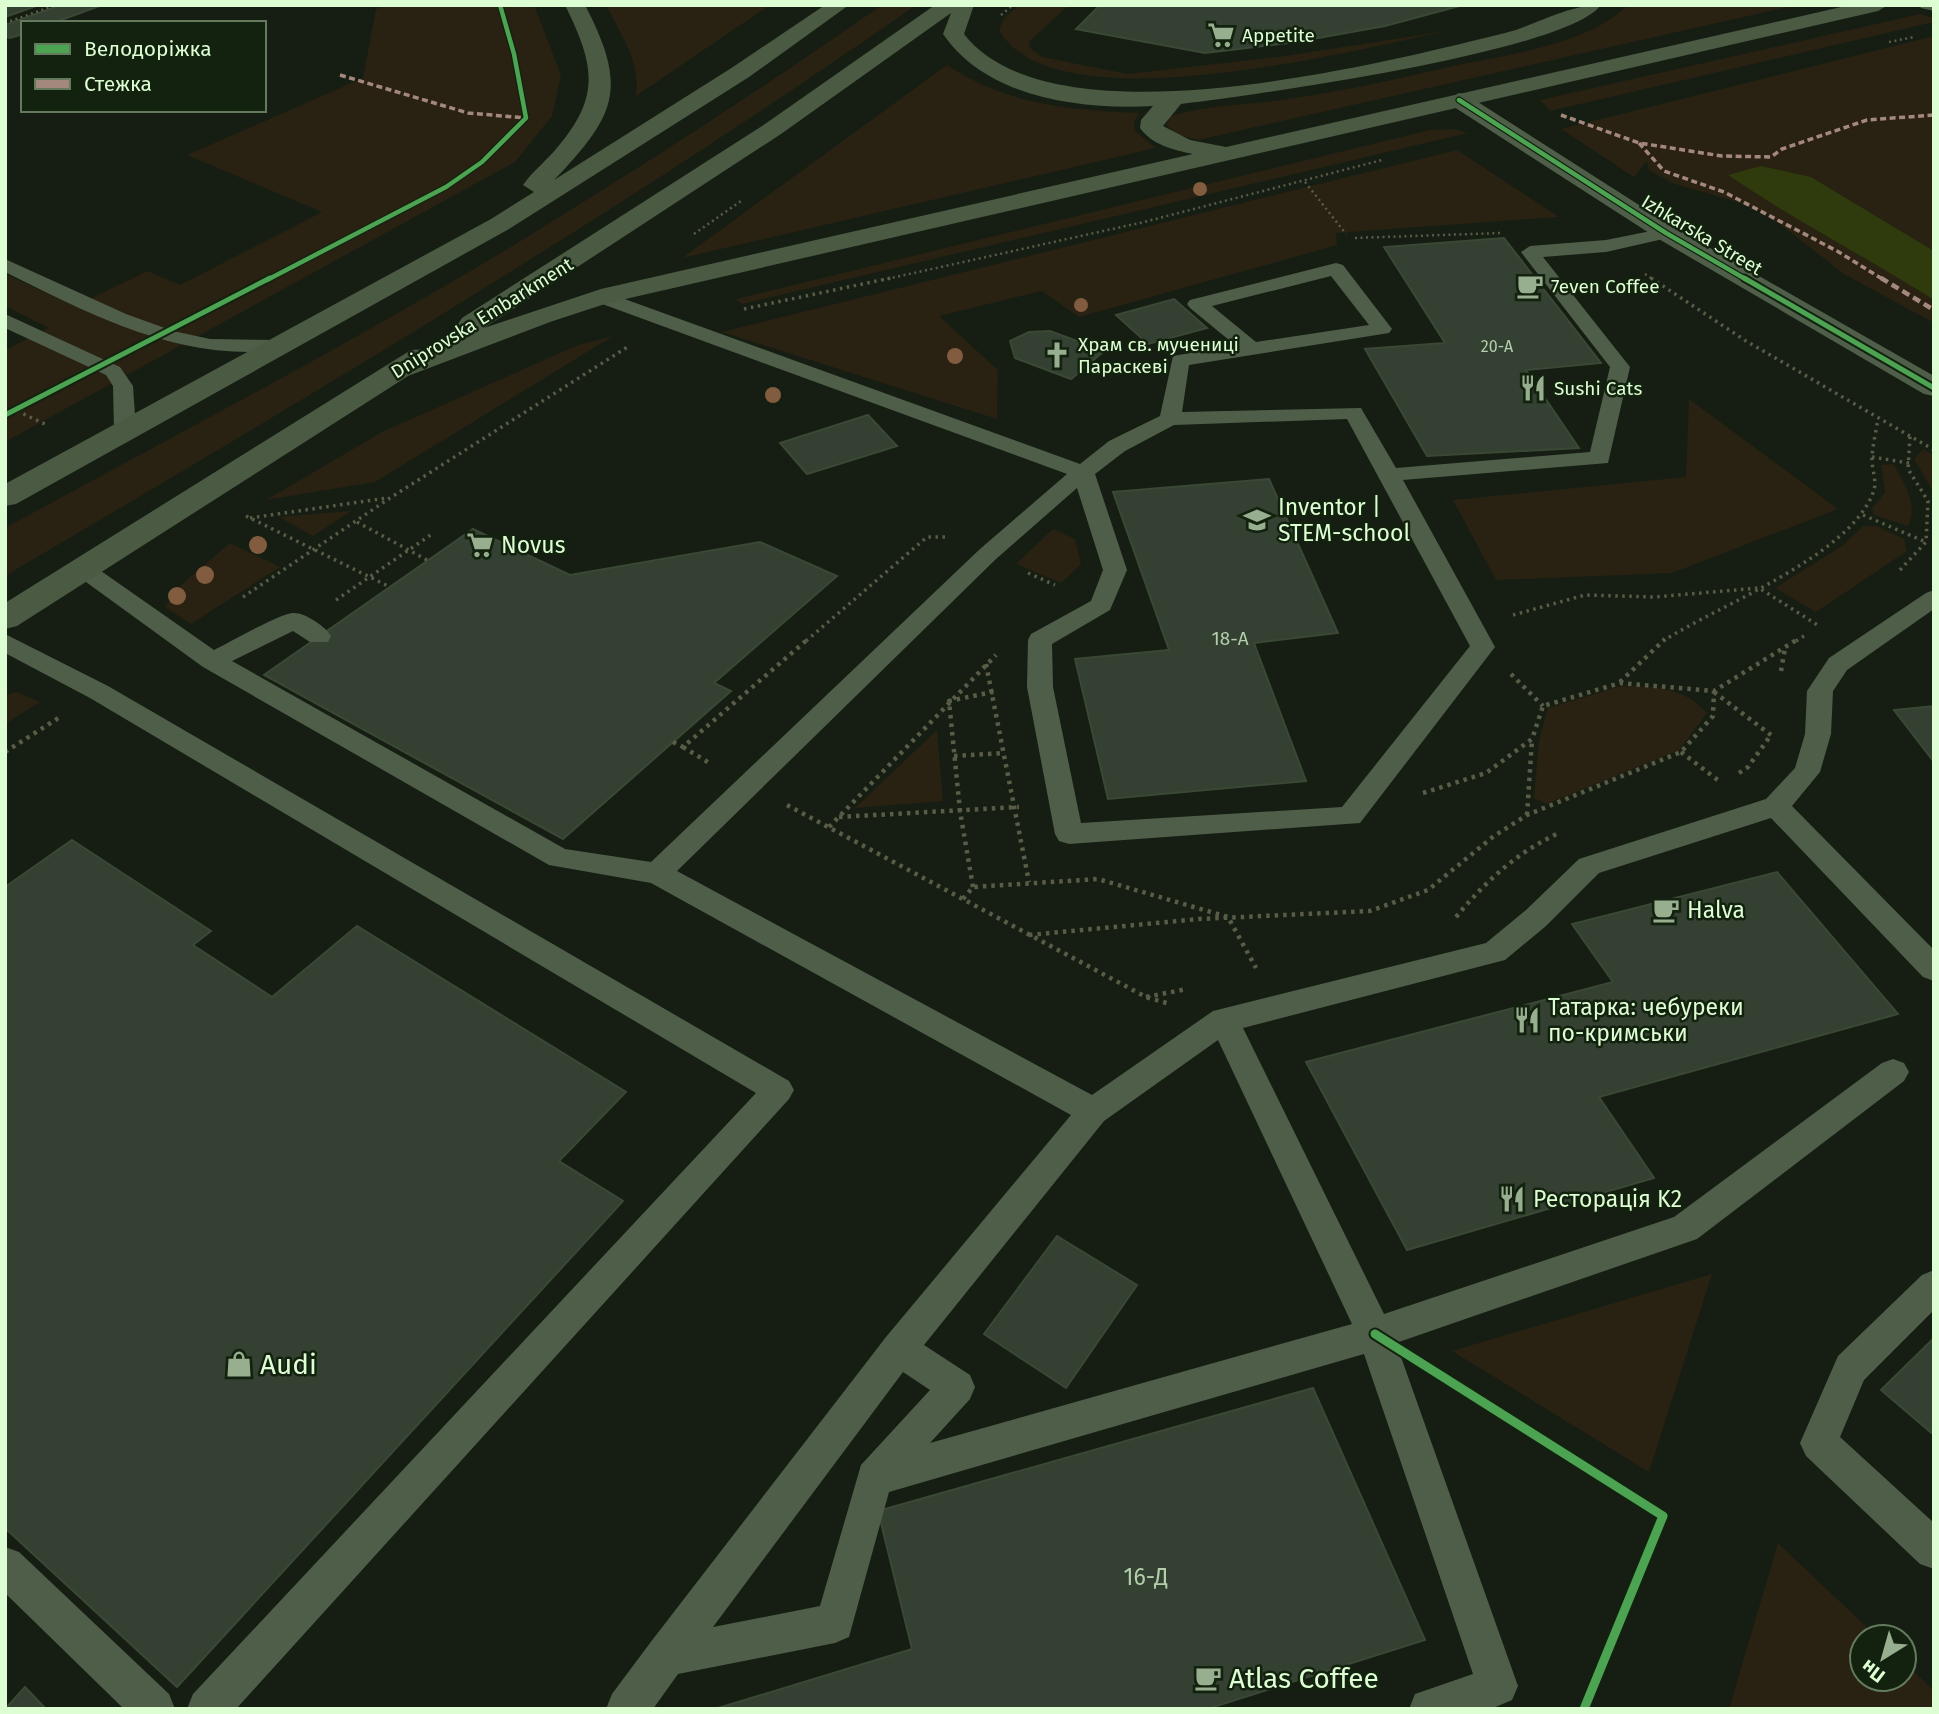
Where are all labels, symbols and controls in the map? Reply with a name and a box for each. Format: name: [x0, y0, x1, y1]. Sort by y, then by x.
supermarket icon: Appetite: [1206, 20, 1236, 50]
legend: [21, 21, 266, 112]
place label: Appetite: [1242, 24, 1315, 47]
text: Велодоріжка: [84, 36, 212, 62]
text: Стежка: [84, 71, 152, 97]
street label: Izhkarska Street: [1637, 190, 1767, 280]
street label: Dniprovska Embarkment: [387, 253, 577, 383]
cafe icon: 7even Coffee: [1515, 271, 1545, 301]
place label: 7even Coffee: [1551, 275, 1660, 298]
place label: Храм св. мучениці Параскеві: [1078, 333, 1239, 378]
house number: 20-А: [1481, 337, 1514, 356]
church icon: Храм св. мучениці Параскеві: [1042, 340, 1072, 370]
restaurant icon: Sushi Cats: [1518, 373, 1548, 403]
place label: Sushi Cats: [1554, 377, 1642, 400]
place label: Inventor | STEM-school: [1278, 493, 1410, 547]
school or university icon: Inventor | STEM-school: [1242, 505, 1272, 535]
supermarket icon: Novus: [465, 530, 495, 560]
place label: Novus: [501, 531, 566, 559]
house number: 18-А: [1211, 627, 1249, 650]
cafe icon: Halva: [1651, 895, 1681, 925]
place label: Halva: [1687, 896, 1745, 924]
place label: Татарка: чебуреки по-кримськи: [1548, 993, 1744, 1047]
restaurant icon: Татарка: чебуреки по-кримськи: [1512, 1005, 1542, 1035]
restaurant icon: Ресторація K2: [1497, 1184, 1527, 1214]
place label: Ресторація K2: [1533, 1185, 1682, 1213]
place label: Audi: [260, 1348, 317, 1381]
shop icon: Audi: [224, 1349, 254, 1379]
house number: 16-Д: [1124, 1563, 1168, 1591]
north arrow: [1848, 1623, 1918, 1693]
text: Пн: [1857, 1655, 1889, 1688]
place label: Atlas Coffee: [1229, 1662, 1379, 1695]
cafe icon: Atlas Coffee: [1193, 1663, 1223, 1693]

